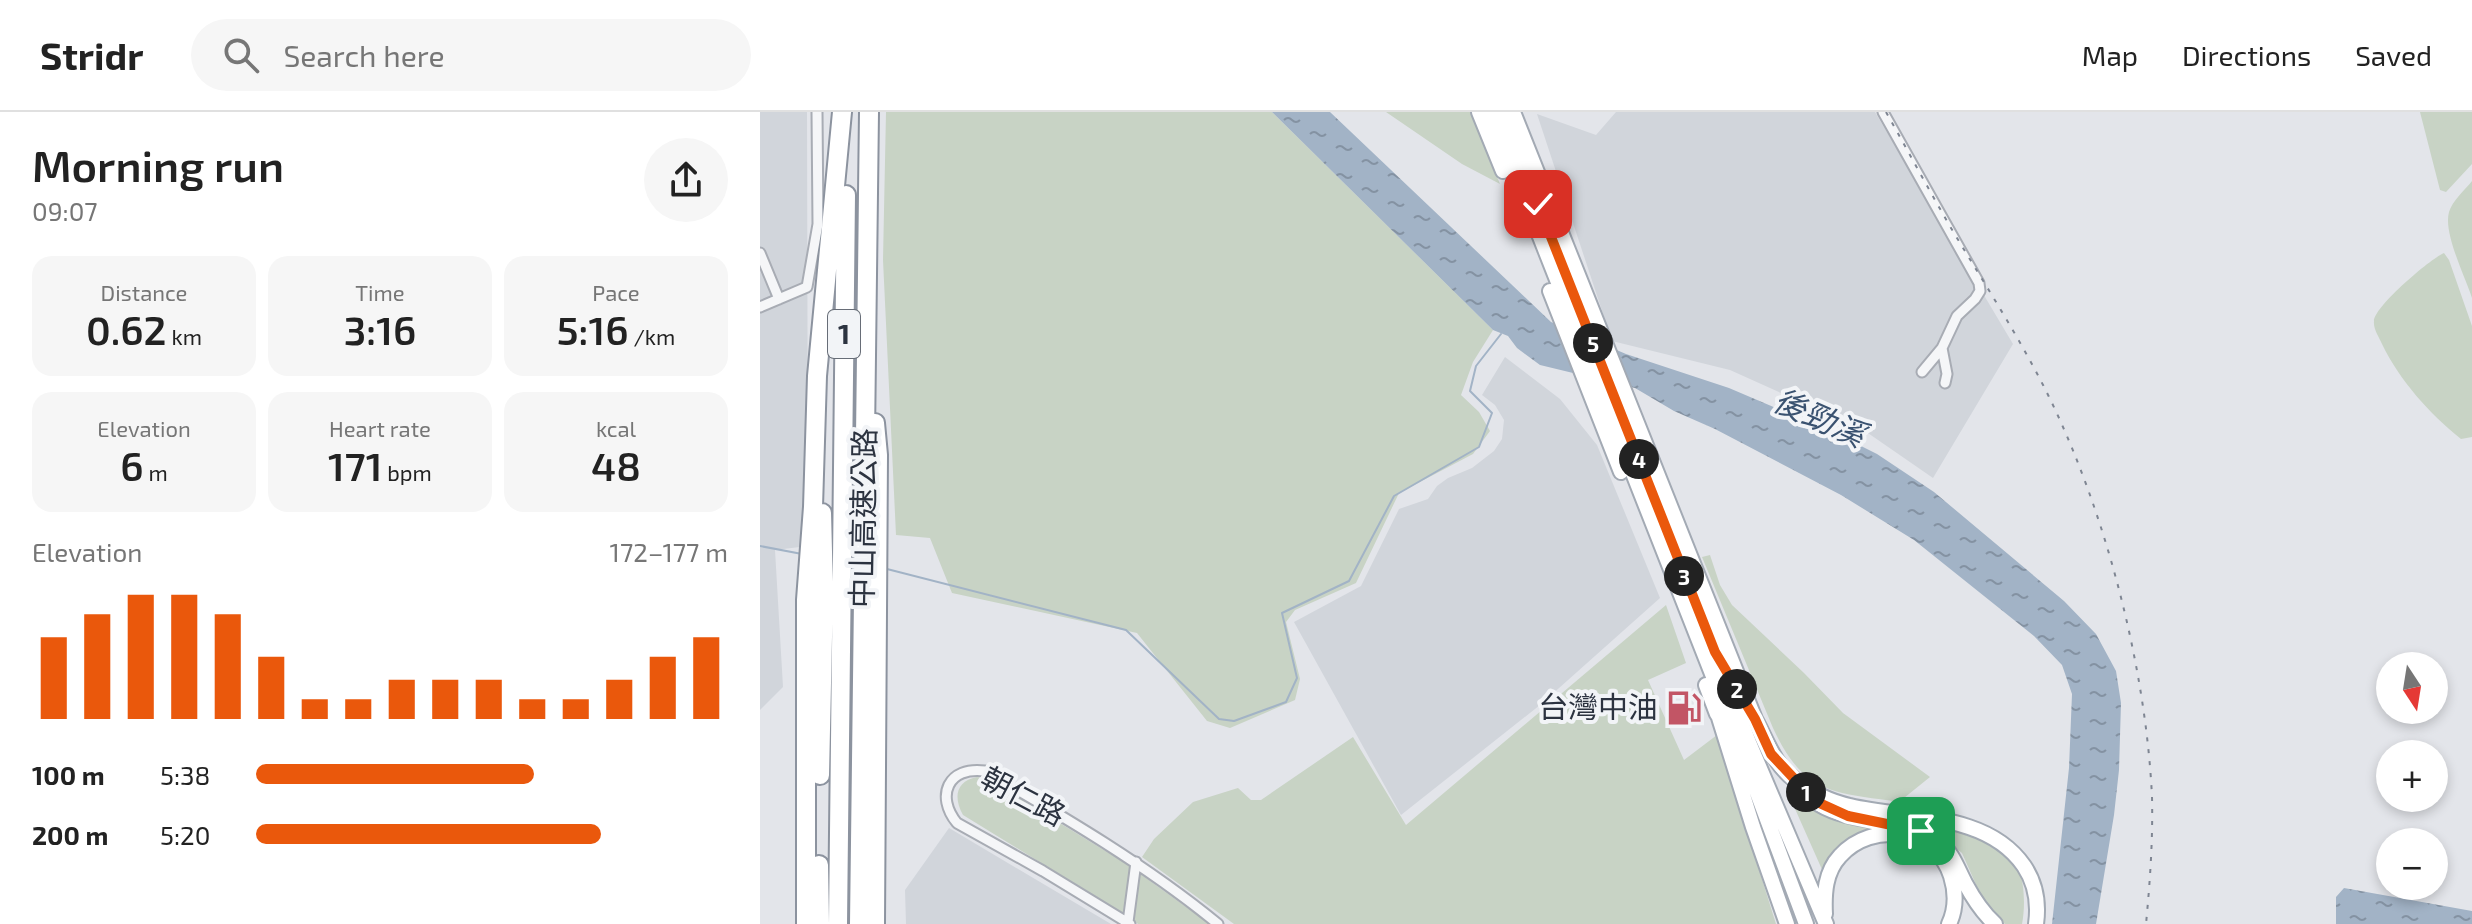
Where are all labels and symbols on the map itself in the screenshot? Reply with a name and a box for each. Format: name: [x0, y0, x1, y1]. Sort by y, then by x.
pin: [1504, 170, 1572, 238]
road number: 1: [828, 310, 860, 358]
pin: 5: [1573, 323, 1613, 363]
water label: 後勁溪: [1768, 379, 1875, 455]
street label: 中山高速公路: [842, 428, 882, 608]
pin: 4: [1619, 439, 1659, 479]
pin: 3: [1664, 556, 1704, 596]
north arrow: [2376, 652, 2448, 724]
pin: 2: [1717, 669, 1757, 709]
place label: 台灣中油: [1538, 688, 1658, 724]
fuel station icon: 台灣中油: [1665, 689, 1703, 727]
street label: 朝仁路: [976, 758, 1072, 832]
pin: 1: [1786, 772, 1826, 812]
pin: [1887, 797, 1955, 865]

